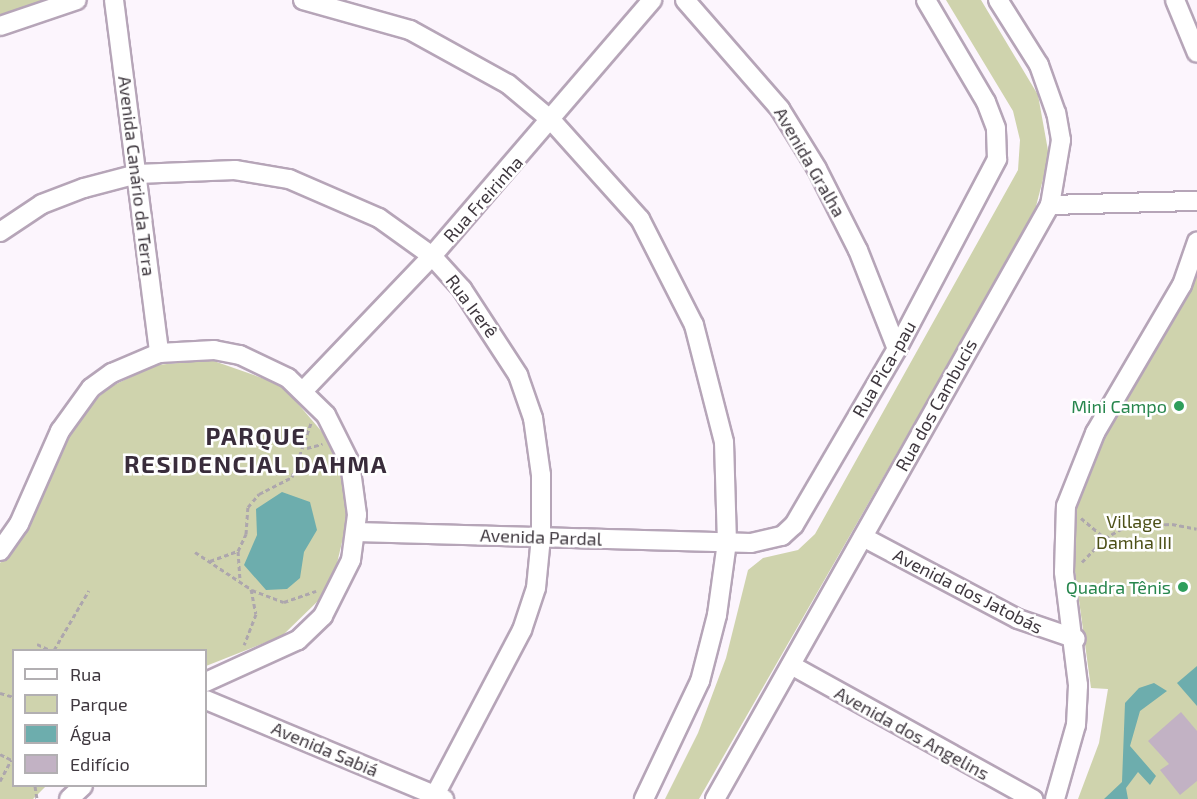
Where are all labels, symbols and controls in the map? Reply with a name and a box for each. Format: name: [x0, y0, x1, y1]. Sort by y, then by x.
street label: Avenida Canário da Terra: [114, 74, 160, 278]
street label: Avenida Gralha: [770, 103, 850, 221]
street label: Rua Freirinha: [439, 152, 527, 246]
street label: Rua Irerê: [441, 270, 503, 342]
street label: Rua Pica-pau: [848, 317, 920, 421]
street label: Rua dos Cambucis: [891, 335, 981, 475]
place label: Mini Campo: [1071, 395, 1167, 417]
marker: Mini Campo: [1172, 399, 1186, 413]
district label: PARQUE RESIDENCIAL DAHMA: [124, 422, 388, 478]
park label: Village Damha III: [1096, 511, 1172, 554]
street label: Avenida Pardal: [480, 524, 602, 550]
street label: Avenida dos Jatobás: [890, 544, 1046, 638]
place label: Quadra Tênis: [1065, 576, 1171, 598]
marker: Quadra Tênis: [1176, 580, 1190, 594]
legend: [12, 649, 207, 787]
text: Rua: [70, 663, 101, 685]
street label: Avenida dos Angelins: [831, 682, 993, 784]
text: Parque: [70, 693, 128, 715]
street label: Avenida Sabiá: [268, 717, 382, 781]
text: Água: [70, 723, 111, 745]
text: Edifício: [70, 753, 130, 775]

